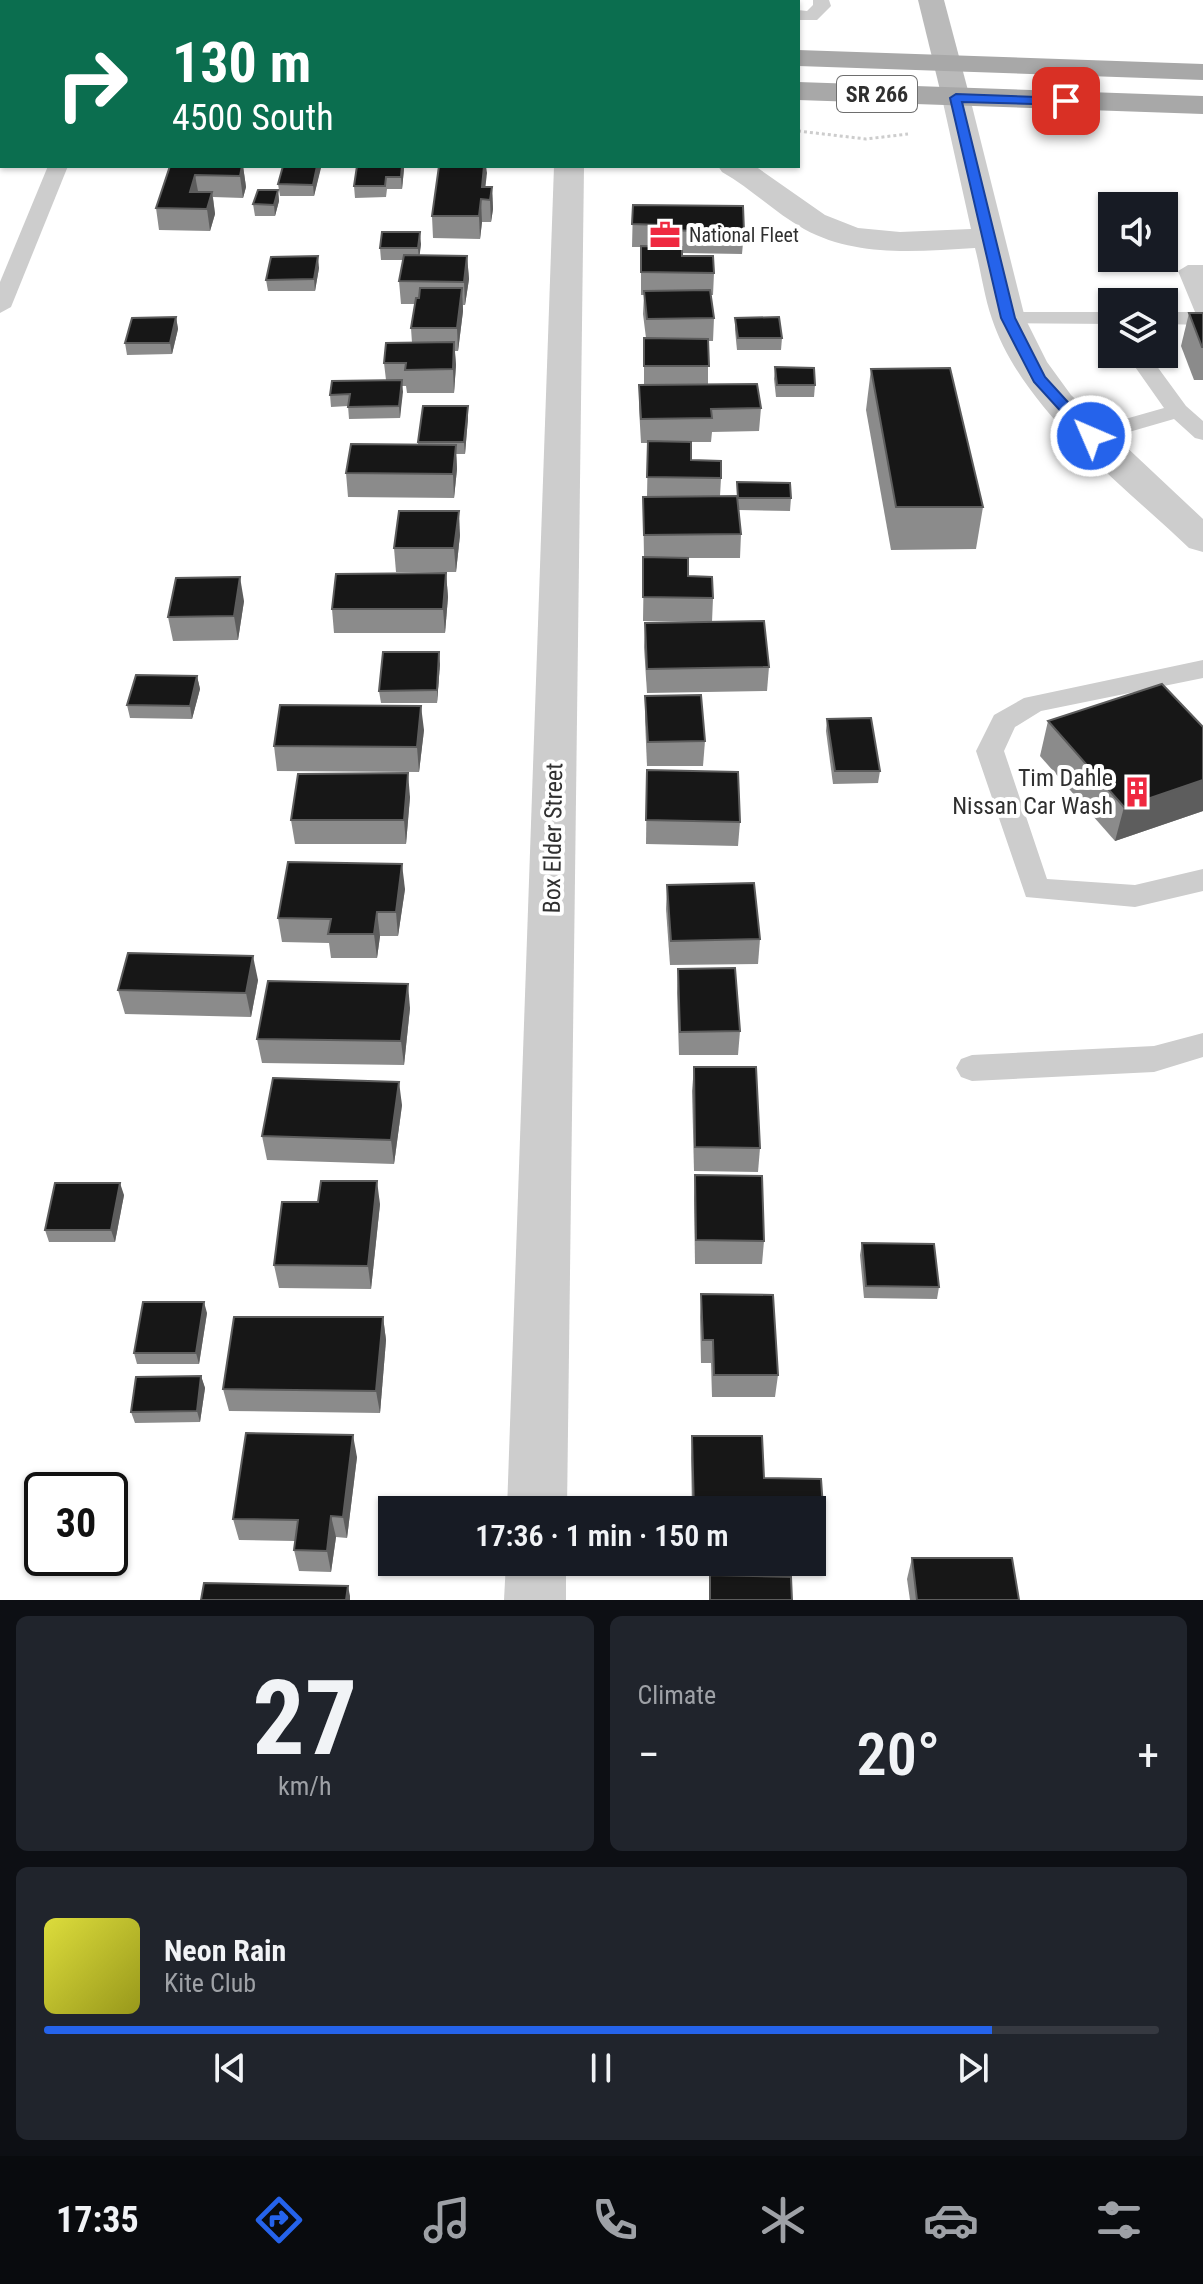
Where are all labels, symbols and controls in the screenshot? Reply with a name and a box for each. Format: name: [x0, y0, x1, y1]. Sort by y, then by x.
text: 130 m: [172, 30, 311, 96]
icon: right: [40, 32, 144, 136]
pin: [1032, 67, 1100, 135]
road number: SR 266: [837, 76, 917, 112]
icon: arrive: [1044, 79, 1088, 123]
text: 4500 South: [172, 97, 334, 139]
map controls: [1098, 192, 1178, 368]
button: sound: [1098, 192, 1178, 272]
office icon: National Fleet: [648, 218, 682, 252]
place label: National Fleet: [689, 223, 799, 247]
button: layers: [1098, 288, 1178, 368]
position arrow: [1049, 394, 1133, 478]
street label: Box Elder Street: [538, 762, 568, 914]
place label: Tim Dahle Nissan Car Wash: [952, 764, 1113, 820]
building icon: Tim Dahle Nissan Car Wash: [1120, 775, 1154, 809]
speed limit sign: 30: [24, 1472, 128, 1576]
text: 17:36 · 1 min · 150 m: [475, 1518, 729, 1553]
text: 27: [252, 1658, 357, 1779]
text: Climate: [638, 1680, 716, 1710]
text: 20°: [857, 1719, 940, 1790]
text: −: [638, 1729, 660, 1781]
text: +: [1137, 1729, 1159, 1781]
text: km/h: [278, 1771, 332, 1801]
text: Neon Rain: [164, 1933, 286, 1968]
text: Kite Club: [164, 1968, 256, 1998]
icon: previous: [208, 2046, 252, 2090]
icon: pause: [579, 2046, 623, 2090]
icon: next: [951, 2046, 995, 2090]
icon: directions: [251, 2192, 307, 2248]
icon: music: [419, 2192, 475, 2248]
icon: phone: [587, 2192, 643, 2248]
icon: climate: [755, 2192, 811, 2248]
icon: car: [923, 2192, 979, 2248]
icon: filters: [1091, 2192, 1147, 2248]
text: 17:35: [56, 2199, 139, 2241]

